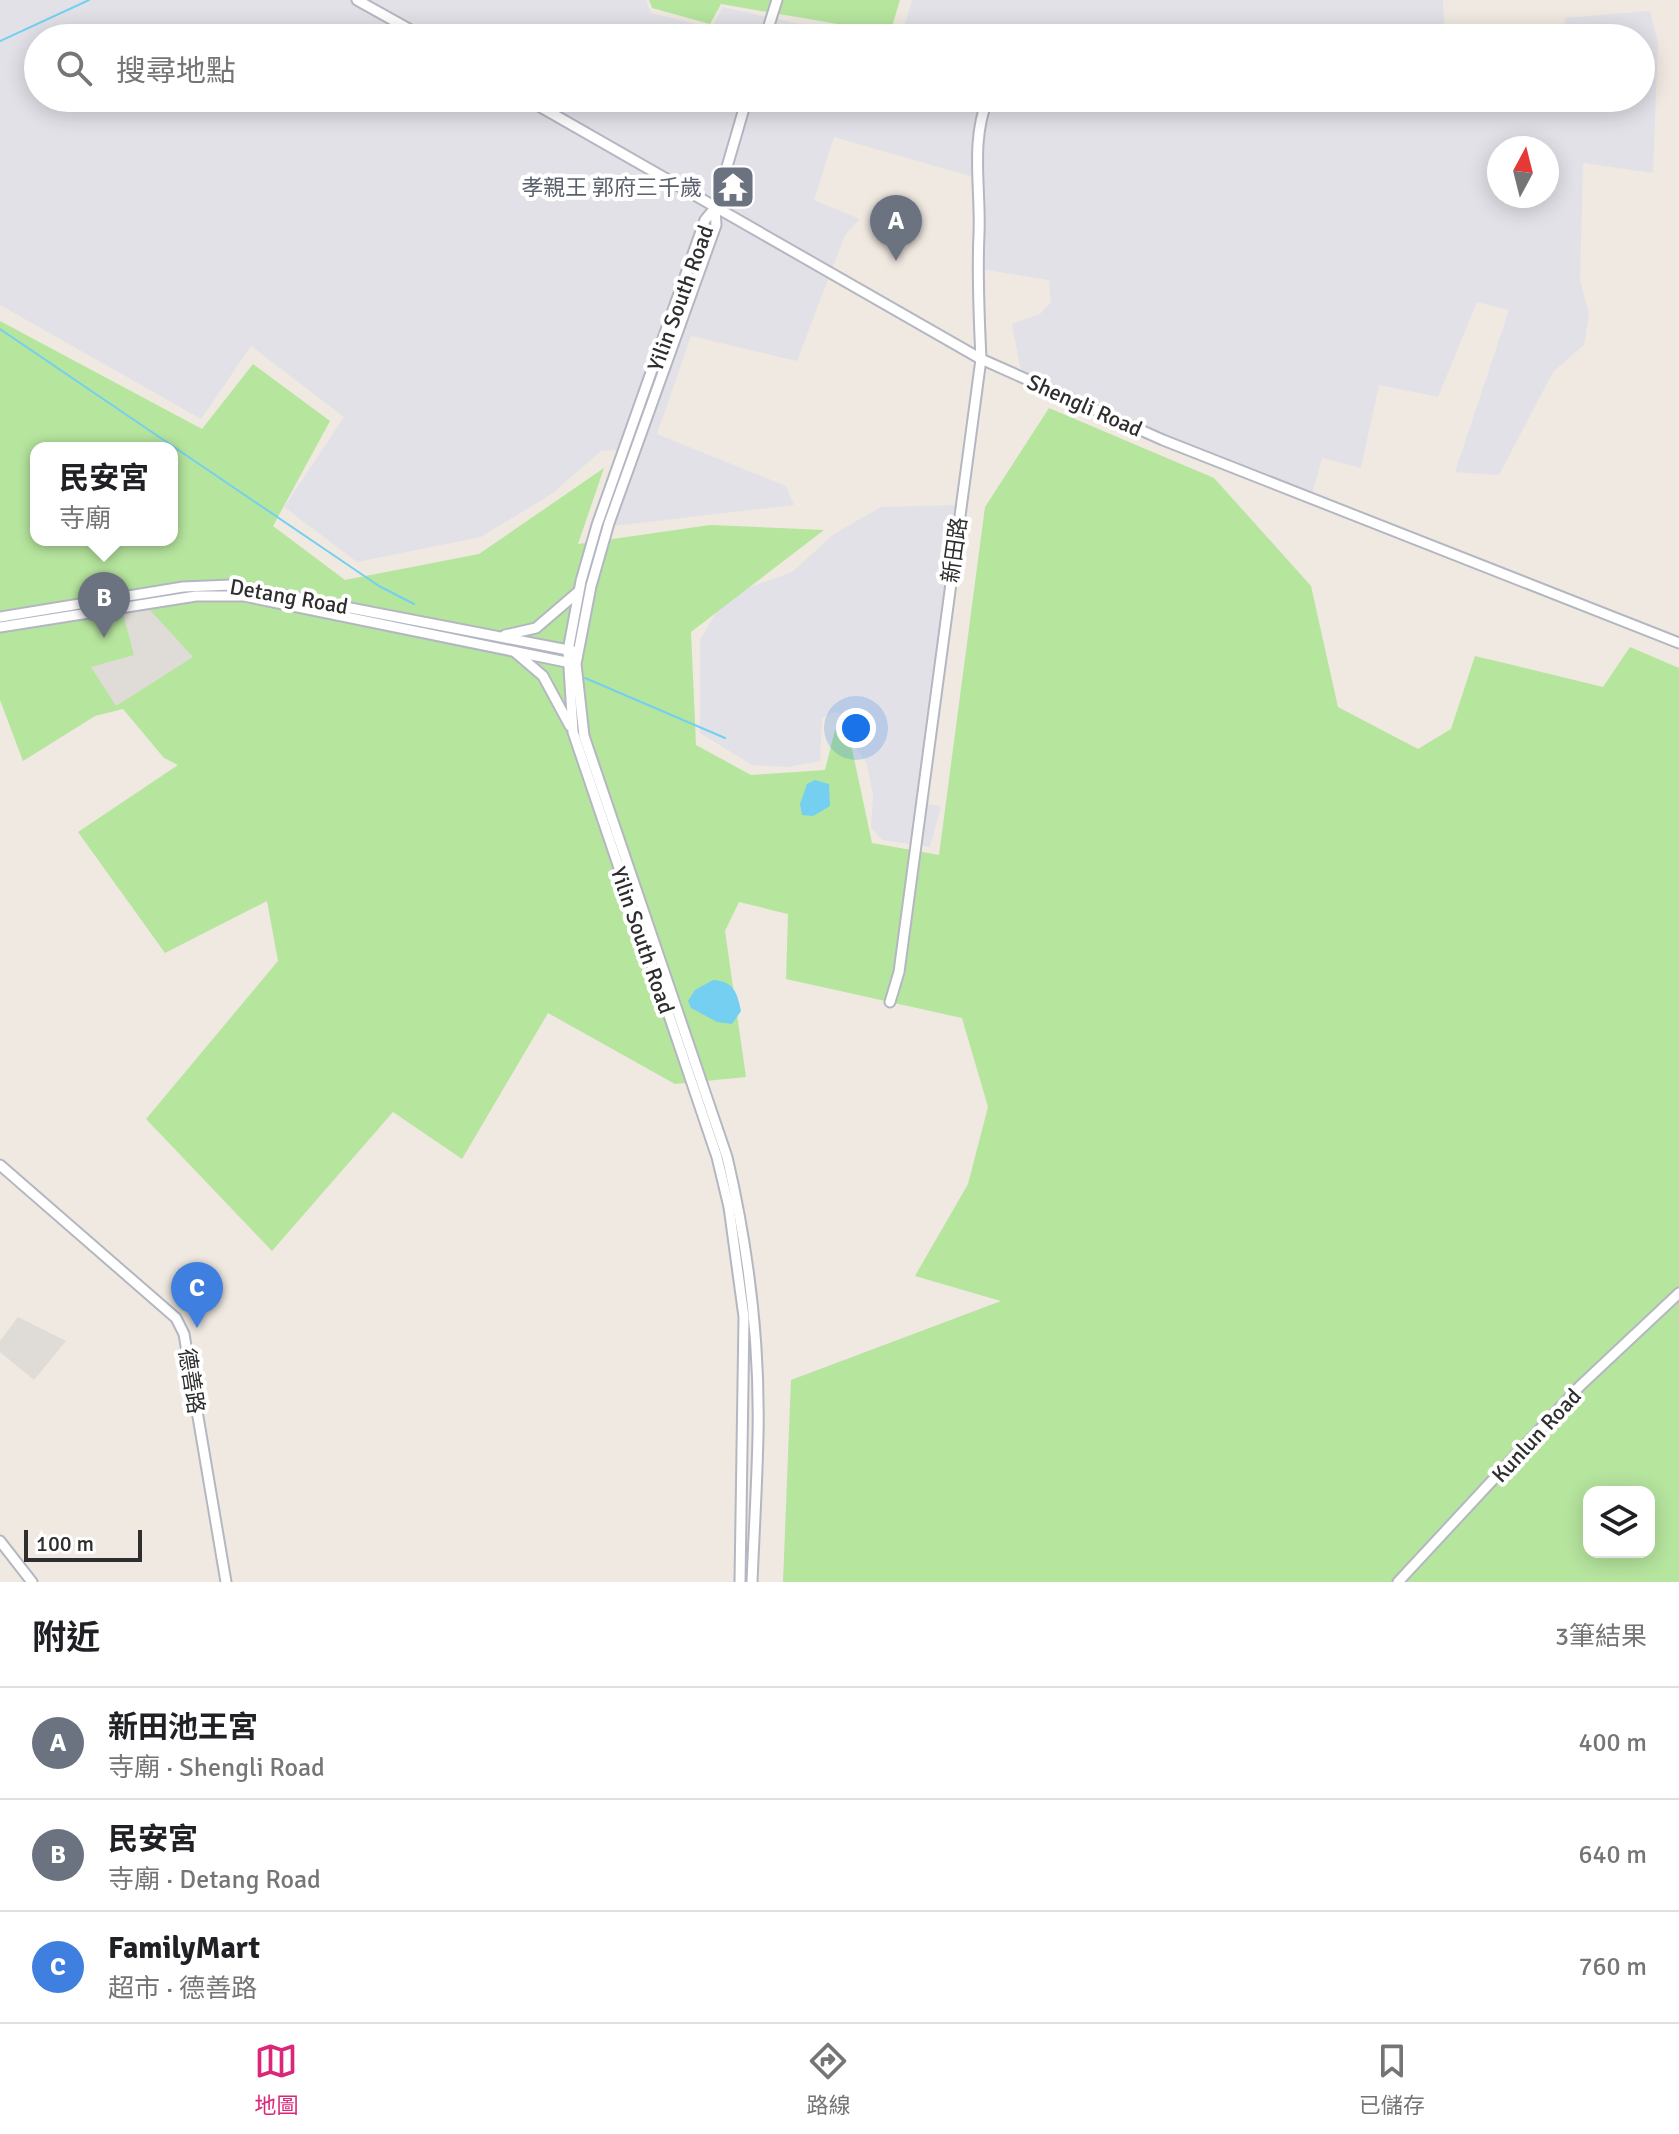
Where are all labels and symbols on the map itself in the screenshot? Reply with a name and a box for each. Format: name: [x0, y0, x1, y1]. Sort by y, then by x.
north arrow: [1487, 136, 1559, 208]
temple icon: 孝親王 郭府三千歲: [709, 163, 757, 211]
place label: 孝親王 郭府三千歲: [521, 174, 702, 201]
pin: A: [870, 195, 922, 261]
street label: Yilin South Road: [642, 221, 719, 375]
street label: Shengli Road: [1023, 368, 1147, 443]
street label: 新田路: [937, 516, 972, 585]
pin: B: [78, 572, 130, 638]
street label: Detang Road: [228, 573, 350, 620]
your location: [836, 708, 876, 748]
street label: Yilin South Road: [605, 863, 680, 1017]
pin: C: [171, 1262, 223, 1328]
street label: 德善路: [173, 1346, 210, 1416]
street label: Kunlun Road: [1486, 1383, 1587, 1488]
scale bar: [24, 1526, 142, 1562]

